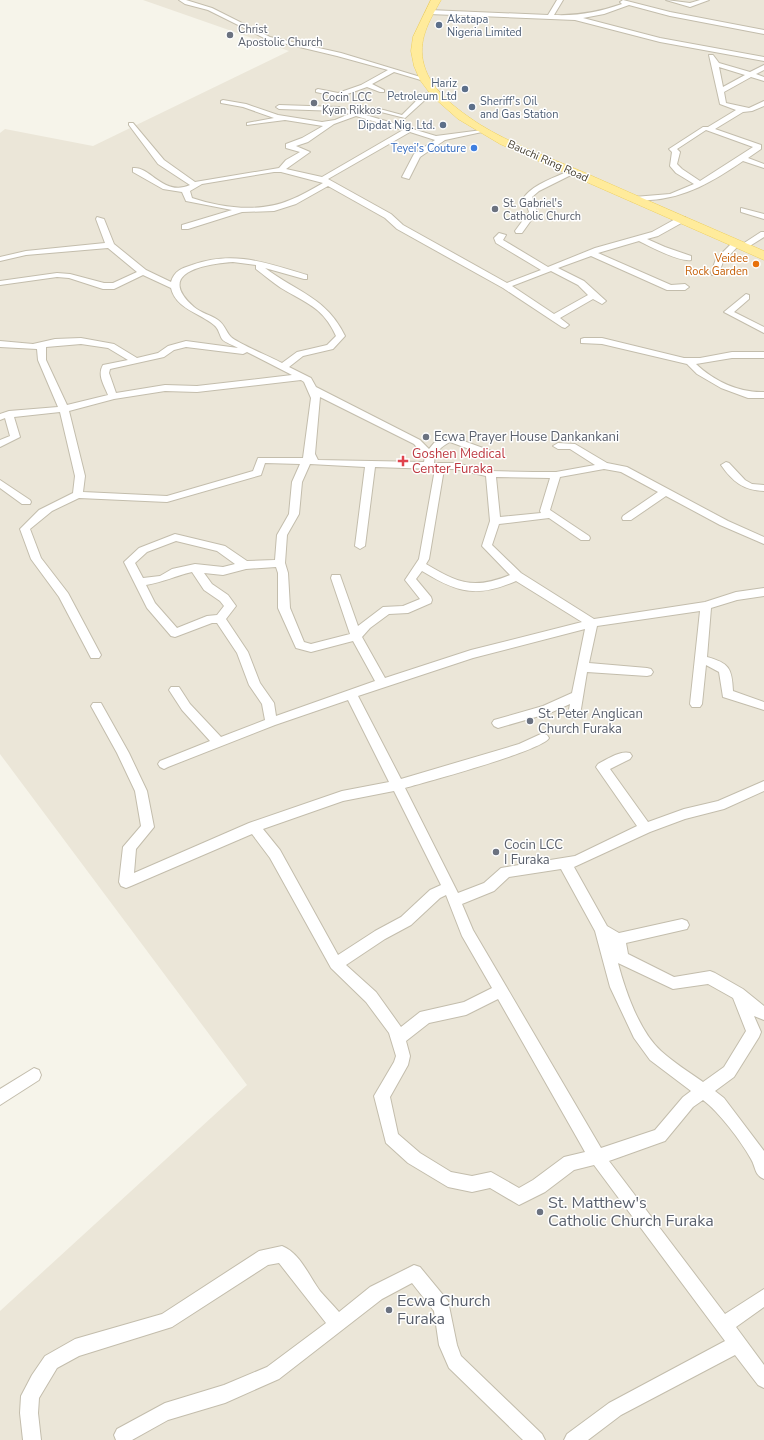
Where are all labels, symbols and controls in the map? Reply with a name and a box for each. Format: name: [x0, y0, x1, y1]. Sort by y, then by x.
place label: Akatapa Nigeria Limited: [447, 12, 522, 40]
marker: Akatapa Nigeria Limited: [434, 20, 444, 30]
place label: Christ Apostolic Church: [238, 22, 322, 50]
marker: Christ Apostolic Church: [225, 30, 235, 40]
place label: Hariz Petroleum Ltd: [387, 76, 457, 104]
marker: Hariz Petroleum Ltd: [460, 84, 470, 94]
place label: Cocin LCC Kyan Rikkos: [322, 90, 381, 118]
place label: Sheriff's Oil and Gas Station: [480, 94, 558, 122]
marker: Cocin LCC Kyan Rikkos: [309, 98, 319, 108]
marker: Sheriff's Oil and Gas Station: [467, 102, 477, 112]
place label: Dipdat Nig. Ltd.: [358, 118, 435, 133]
marker: Dipdat Nig. Ltd.: [438, 120, 448, 130]
street label: Bauchi Ring Road: [505, 136, 591, 186]
place label: Teyei's Couture: [391, 141, 466, 156]
marker: Teyei's Couture: [469, 143, 479, 153]
place label: St. Gabriel's Catholic Church: [503, 196, 581, 224]
marker: St. Gabriel's Catholic Church: [490, 204, 500, 214]
place label: Veidee Rock Garden: [685, 251, 748, 279]
marker: Veidee Rock Garden: [751, 259, 761, 269]
place label: Ecwa Prayer House Dankankani: [434, 428, 619, 446]
marker: Ecwa Prayer House Dankankani: [421, 432, 431, 442]
place label: Goshen Medical Center Furaka: [412, 445, 505, 478]
marker: Goshen Medical Center Furaka: [397, 455, 409, 467]
place label: St. Peter Anglican Church Furaka: [538, 705, 643, 738]
marker: St. Peter Anglican Church Furaka: [525, 716, 535, 726]
place label: Cocin LCC I Furaka: [504, 836, 563, 869]
marker: Cocin LCC I Furaka: [491, 847, 501, 857]
place label: St. Matthew's Catholic Church Furaka: [548, 1192, 714, 1232]
marker: St. Matthew's Catholic Church Furaka: [535, 1207, 545, 1217]
place label: Ecwa Church Furaka: [397, 1290, 491, 1330]
marker: Ecwa Church Furaka: [384, 1305, 394, 1315]

